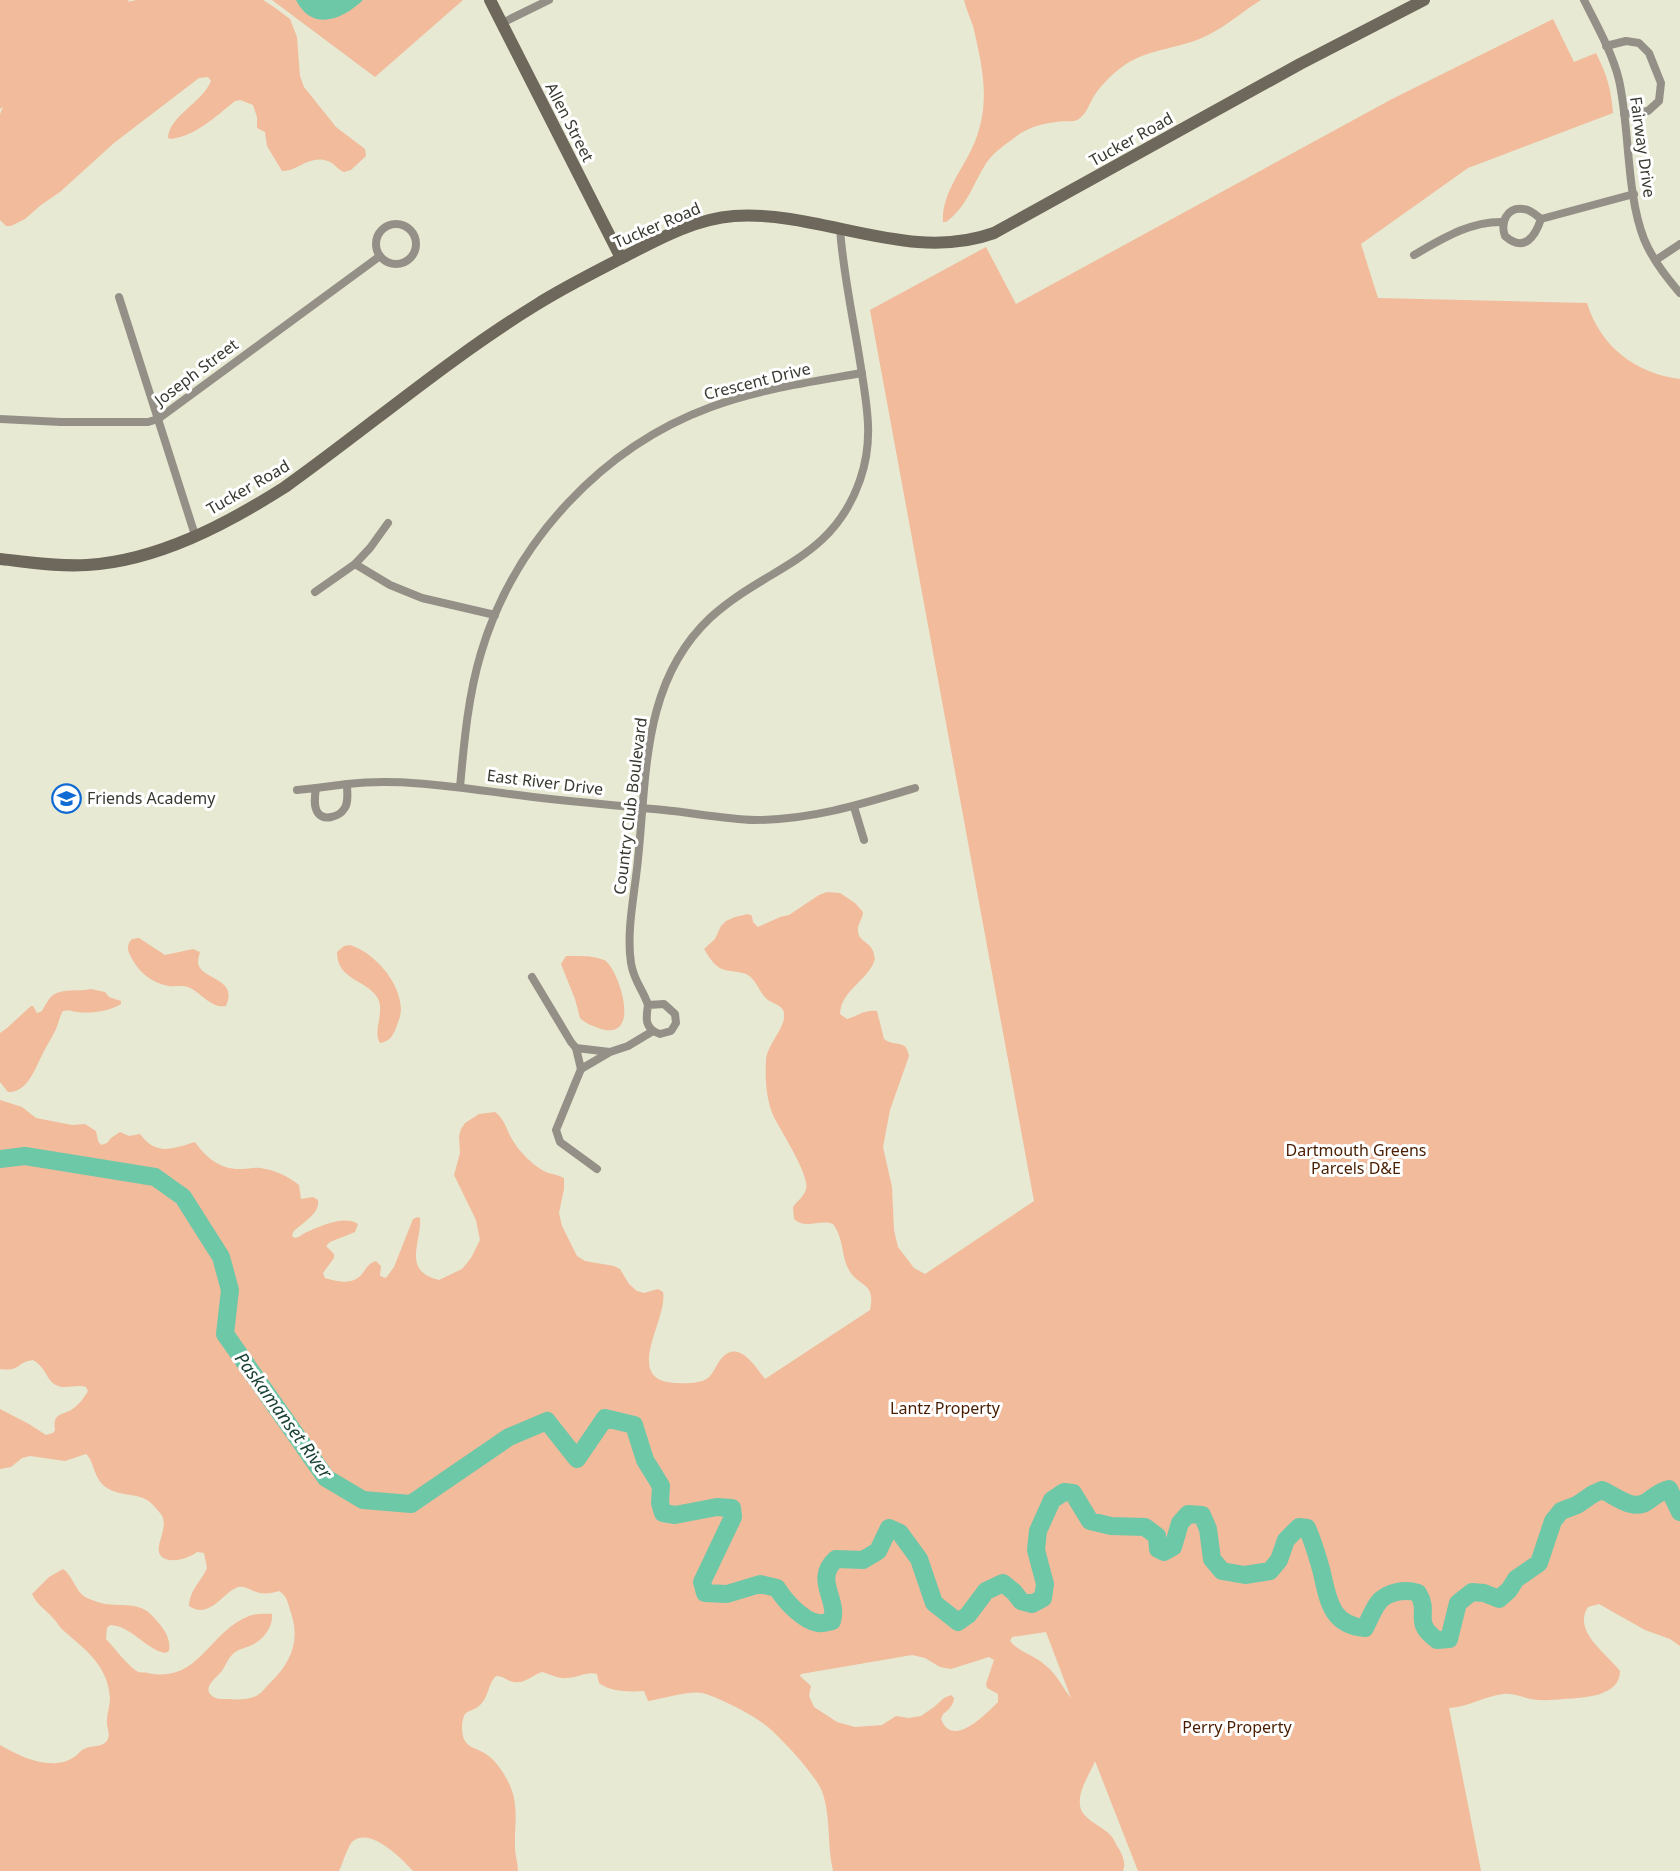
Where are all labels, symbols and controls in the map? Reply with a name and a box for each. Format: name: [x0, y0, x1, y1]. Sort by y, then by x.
street label: Allen Street: [541, 79, 599, 166]
street label: Fairway Drive: [1625, 95, 1661, 199]
street label: Tucker Road: [1085, 107, 1177, 171]
street label: Tucker Road: [610, 197, 704, 253]
street label: Joseph Street: [148, 333, 242, 412]
street label: Crescent Drive: [701, 357, 813, 405]
street label: Tucker Road: [202, 454, 294, 520]
street label: Country Club Boulevard: [608, 716, 652, 896]
street label: East River Drive: [486, 764, 604, 800]
school or university icon: Friends Academy: [50, 782, 82, 814]
place label: Friends Academy: [87, 787, 216, 809]
park label: Dartmouth Greens Parcels D&E: [1286, 1139, 1426, 1179]
water label: Paskamanset River: [230, 1347, 338, 1484]
park label: Lantz Property: [890, 1397, 1001, 1419]
park label: Perry Property: [1182, 1716, 1292, 1738]

